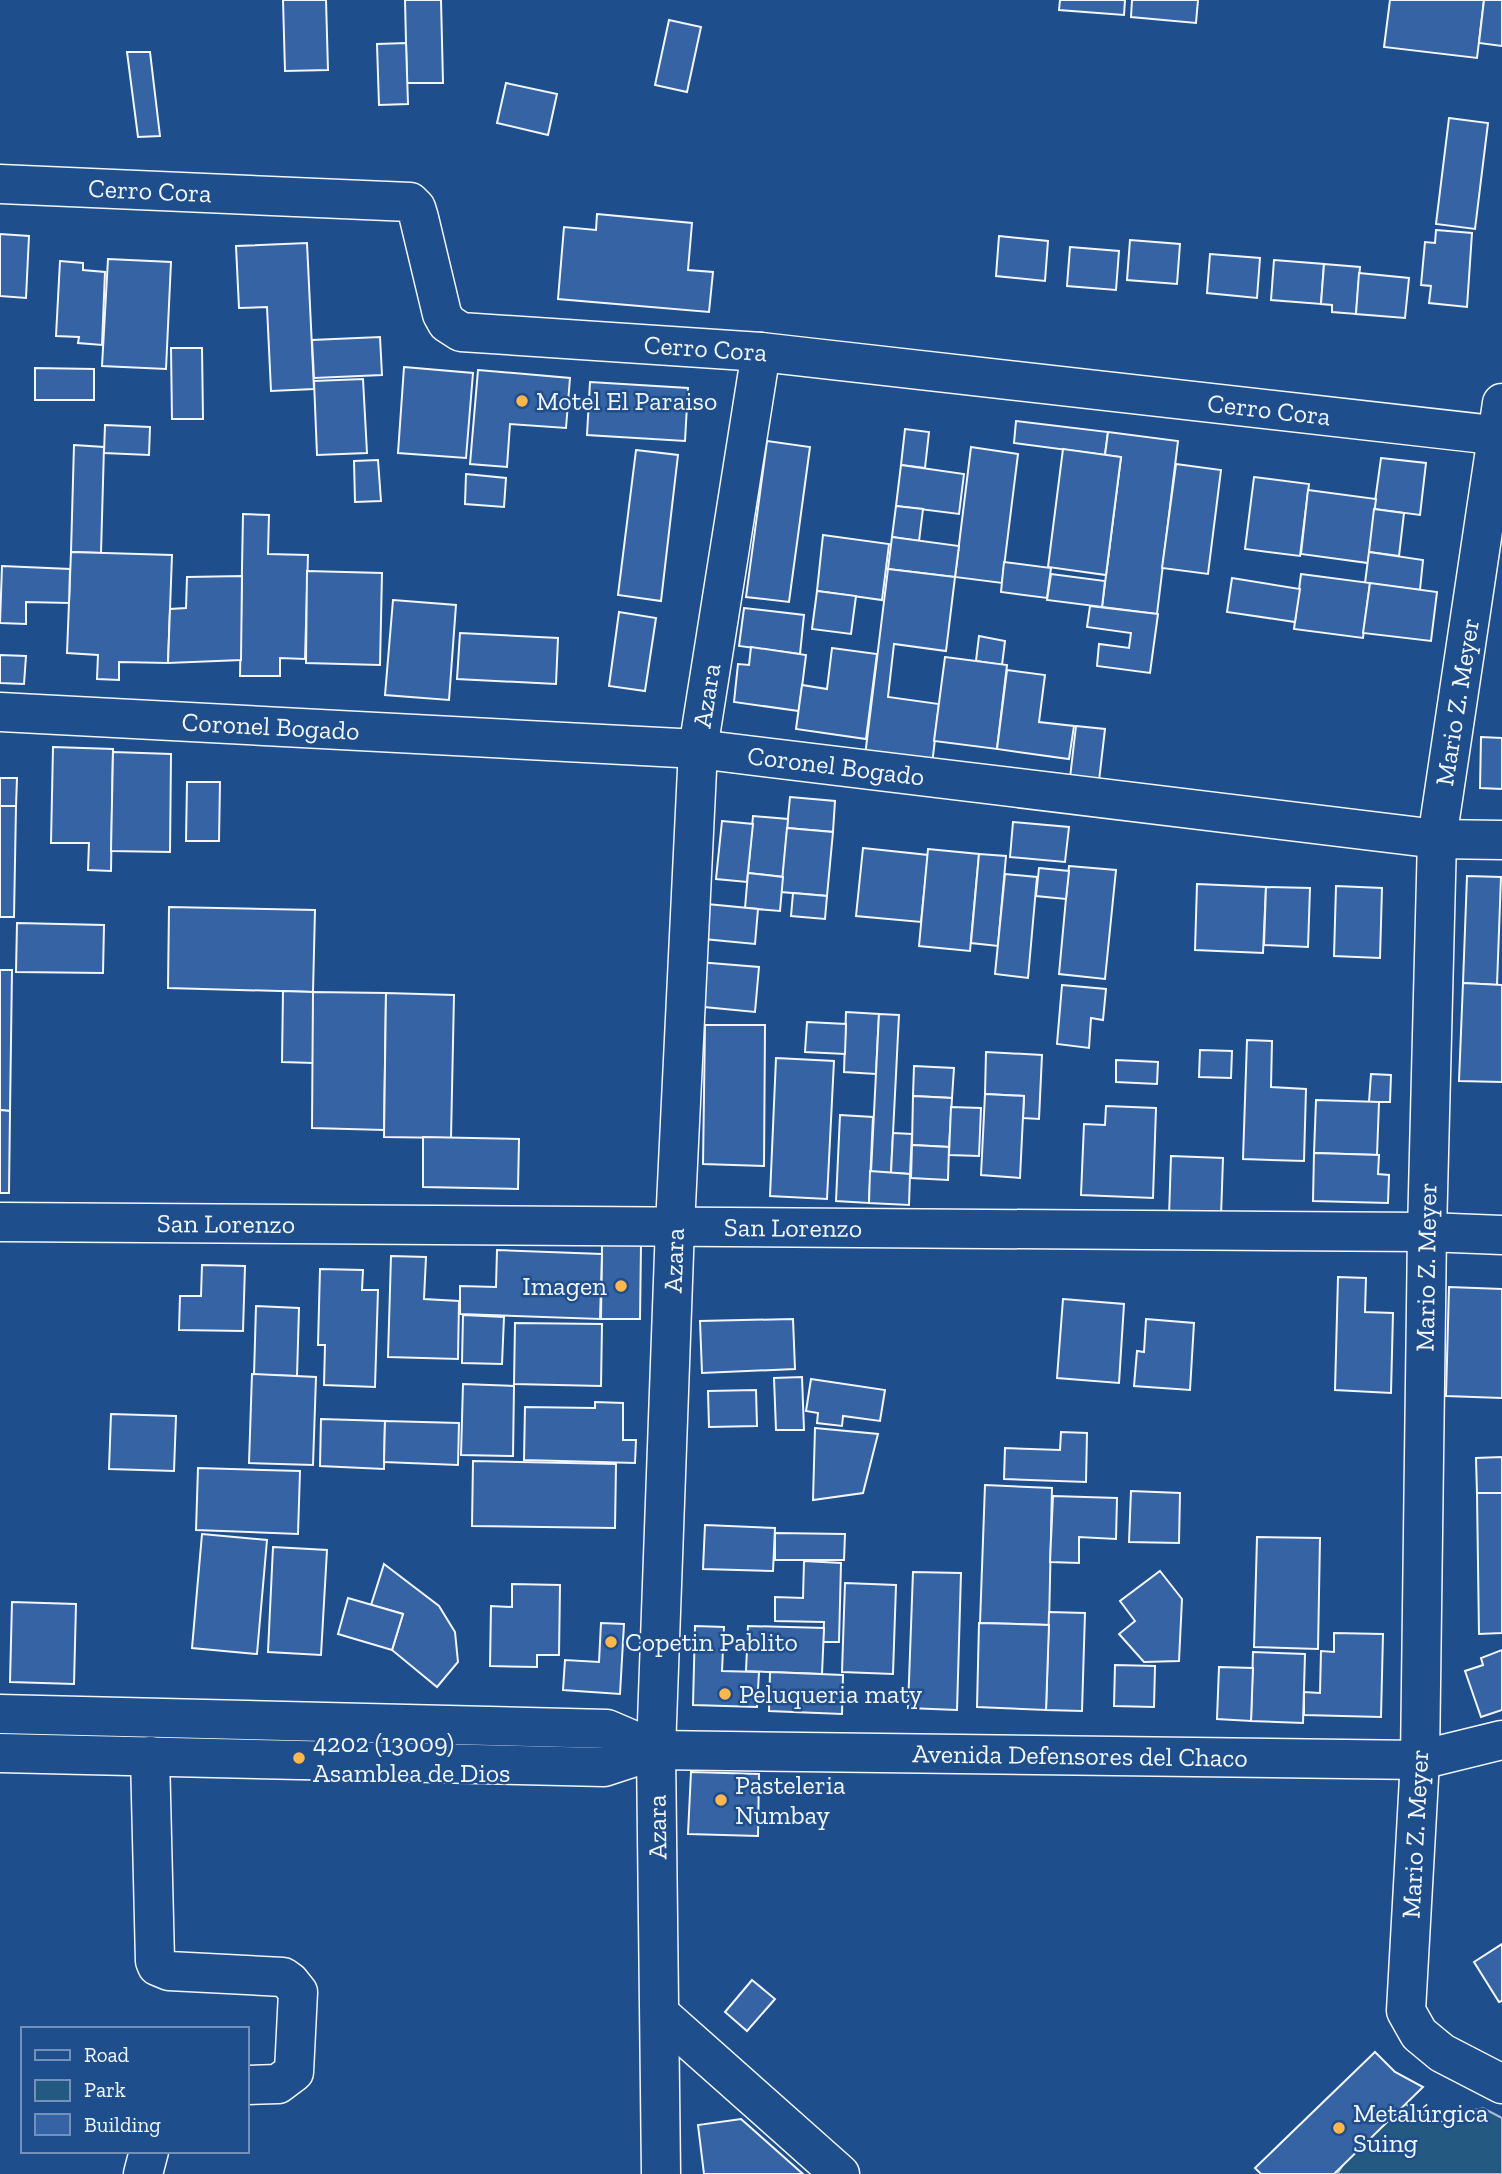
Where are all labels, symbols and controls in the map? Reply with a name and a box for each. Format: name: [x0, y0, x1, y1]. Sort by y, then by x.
street label: Cerro Cora: [87, 172, 213, 209]
street label: Cerro Cora: [643, 328, 769, 368]
place label: Motel El Paraiso: [536, 385, 717, 417]
street label: Cerro Cora: [1206, 387, 1333, 433]
marker: Motel El Paraiso: [514, 393, 530, 409]
street label: Mario Z. Meyer: [1428, 616, 1486, 788]
street label: Azara: [686, 661, 727, 730]
street label: Coronel Bogado: [181, 706, 360, 747]
street label: Coronel Bogado: [746, 739, 926, 792]
street label: Mario Z. Meyer: [1409, 1182, 1443, 1352]
street label: San Lorenzo: [157, 1207, 295, 1240]
street label: San Lorenzo: [724, 1211, 862, 1244]
street label: Azara: [657, 1227, 691, 1293]
place label: Imagen: [522, 1270, 607, 1302]
marker: Imagen: [613, 1278, 629, 1294]
place label: Copetin Pablito: [625, 1626, 798, 1658]
marker: Copetin Pablito: [603, 1634, 619, 1650]
place label: Peluqueria maty: [739, 1678, 923, 1710]
marker: Peluqueria maty: [717, 1686, 733, 1702]
place label: 4202 (13009) Asamblea de Dios: [313, 1727, 510, 1789]
street label: Avenida Defensores del Chaco: [912, 1737, 1248, 1774]
street label: Mario Z. Meyer: [1395, 1749, 1435, 1919]
marker: 4202 (13009) Asamblea de Dios: [291, 1750, 307, 1766]
place label: Pasteleria Numbay: [735, 1769, 846, 1831]
marker: Pasteleria Numbay: [713, 1792, 729, 1808]
street label: Azara: [640, 1794, 674, 1860]
legend: [21, 2027, 248, 2153]
text: Road: [84, 2042, 130, 2067]
text: Park: [84, 2077, 126, 2102]
place label: Metalúrgica Suing: [1353, 2097, 1489, 2159]
text: Building: [84, 2112, 161, 2137]
marker: Metalúrgica Suing: [1331, 2120, 1347, 2136]

